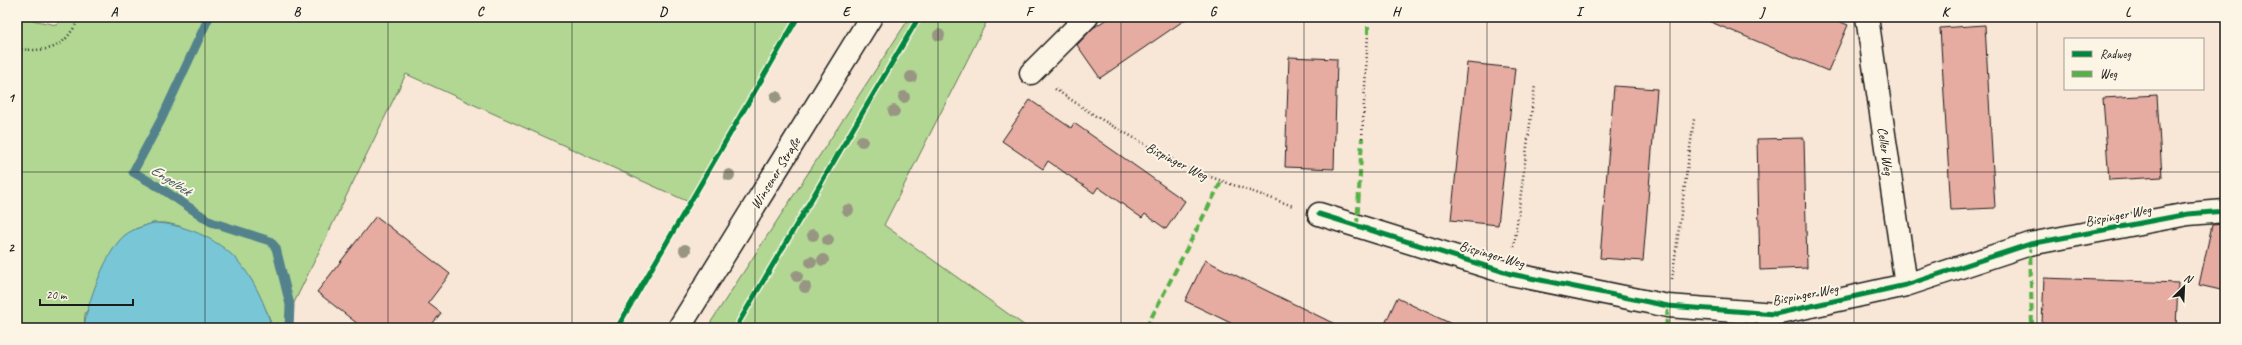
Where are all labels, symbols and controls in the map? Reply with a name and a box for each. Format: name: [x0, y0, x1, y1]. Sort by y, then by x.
text: A: [111, 4, 119, 20]
text: B: [294, 4, 302, 20]
text: C: [477, 4, 485, 20]
text: D: [659, 4, 668, 20]
text: E: [843, 4, 852, 20]
text: F: [1026, 4, 1035, 20]
text: G: [1210, 4, 1218, 20]
text: H: [1392, 4, 1402, 20]
text: I: [1576, 4, 1585, 20]
text: J: [1759, 4, 1766, 20]
text: K: [1942, 4, 1952, 20]
text: L: [2125, 4, 2132, 20]
legend: [2064, 38, 2204, 90]
text: Radweg: [2100, 46, 2131, 62]
text: Weg: [2100, 66, 2118, 82]
text: 1: [8, 90, 16, 106]
street label: Celler Weg: [1874, 126, 1897, 177]
street label: Winsener Straße: [747, 133, 805, 212]
street label: Bispinger Weg: [1143, 139, 1211, 185]
water label: Engelbek: [147, 160, 197, 202]
street label: Bispinger Weg: [2084, 201, 2153, 230]
street label: Bispinger Weg: [1457, 237, 1527, 272]
text: 2: [8, 240, 15, 256]
north arrow: [2164, 267, 2204, 307]
text: N: [2182, 270, 2196, 287]
street label: Bispinger Weg: [1771, 280, 1840, 309]
scale bar: [40, 281, 133, 307]
text: 20 m: [46, 287, 68, 303]

